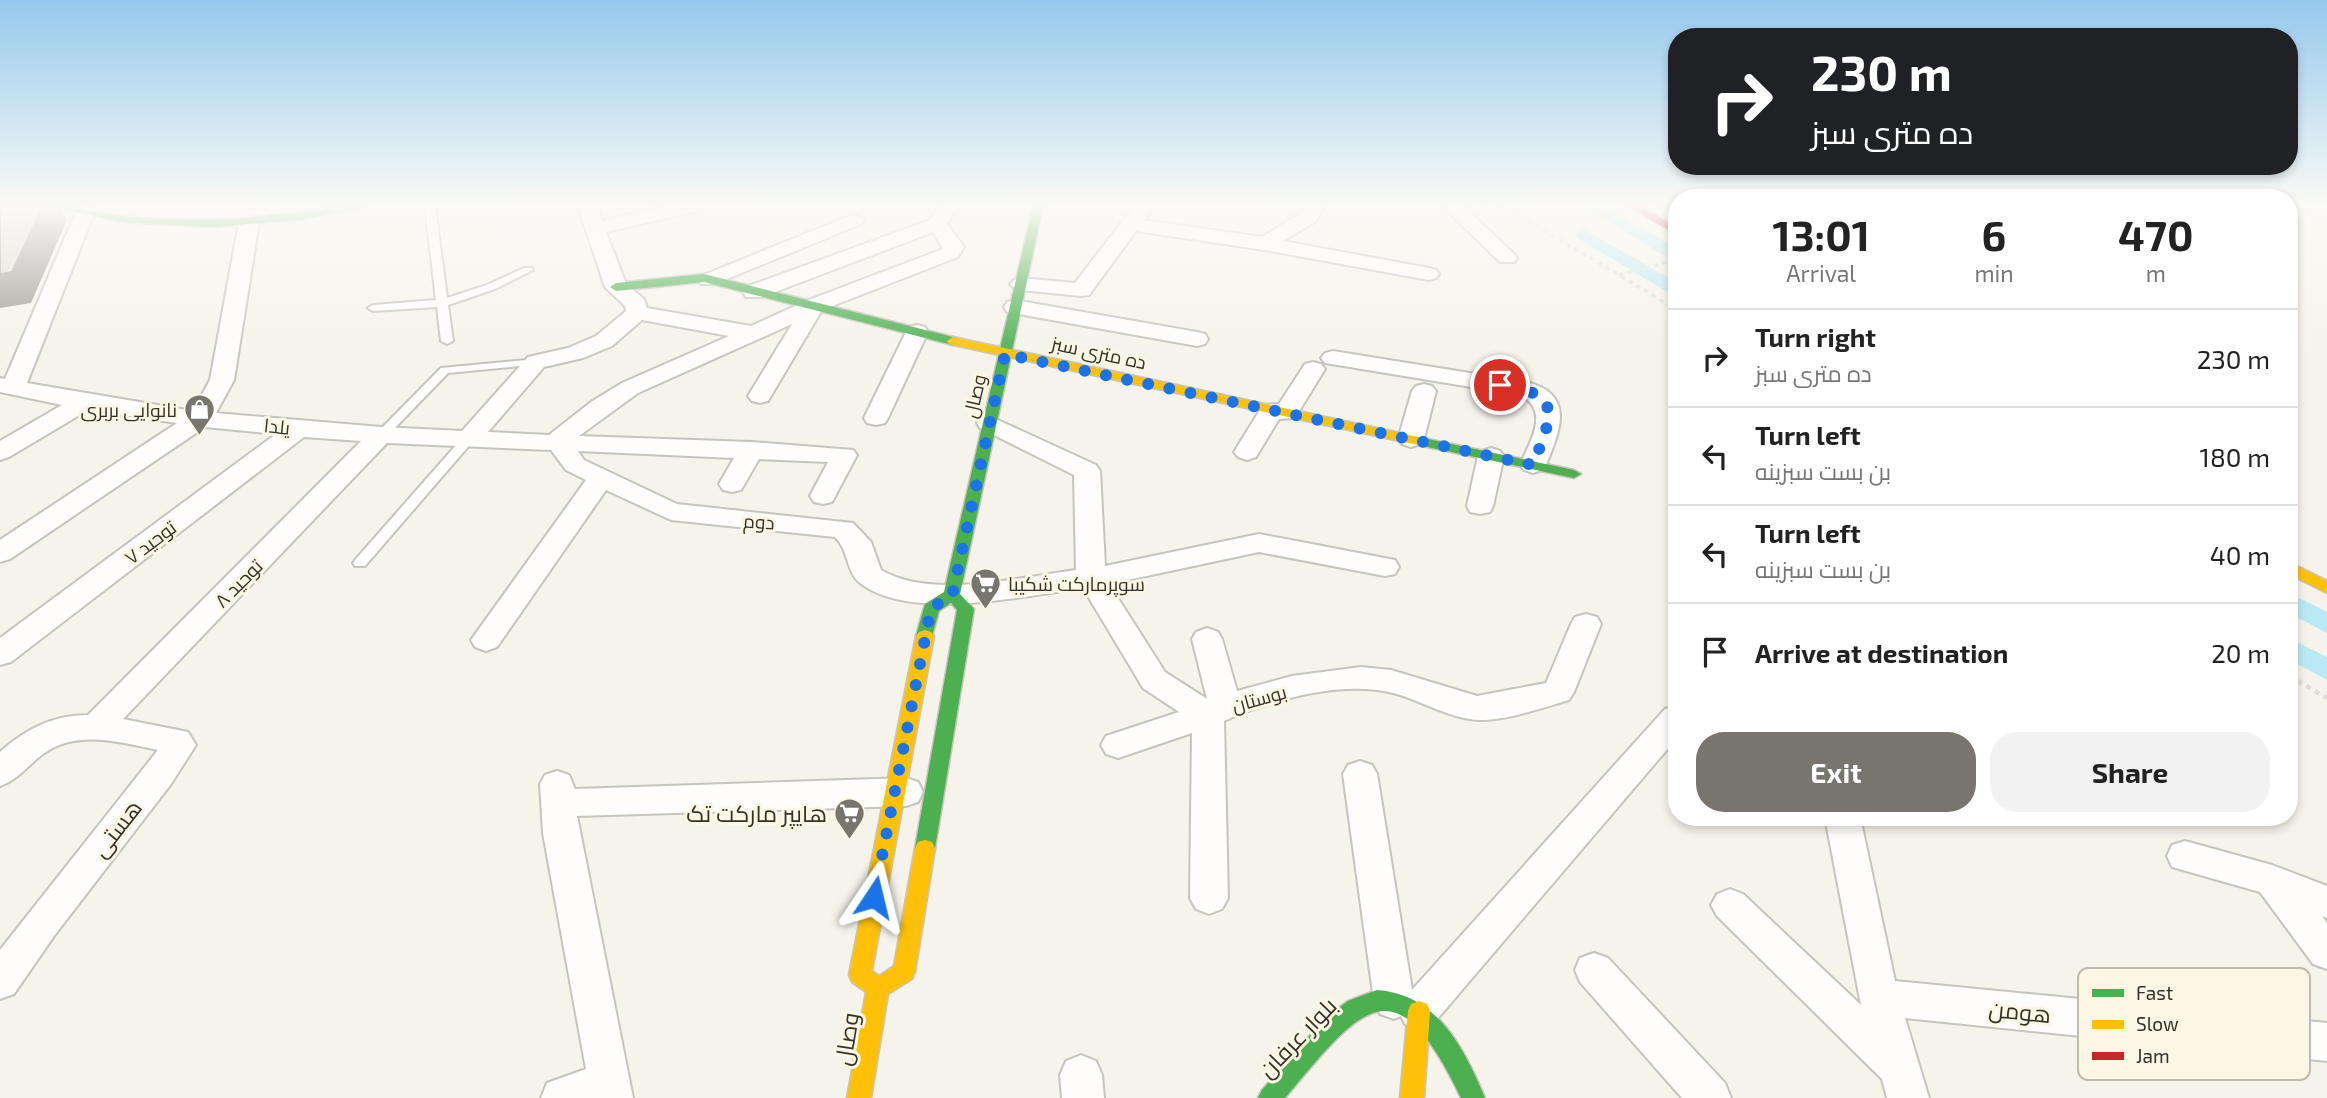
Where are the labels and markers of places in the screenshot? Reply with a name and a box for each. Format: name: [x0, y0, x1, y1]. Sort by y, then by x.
pin: [1470, 355, 1530, 415]
shop icon: نانوایی بربری: [183, 392, 217, 436]
place label: نانوایی بربری: [80, 398, 177, 422]
supermarket icon: سوپرمارکت شکیبا: [968, 566, 1002, 610]
place label: سوپرمارکت شکیبا: [1008, 572, 1145, 597]
supermarket icon: هایپر مارکت تک: [833, 796, 867, 840]
place label: هایپر مارکت تک: [686, 799, 827, 829]

